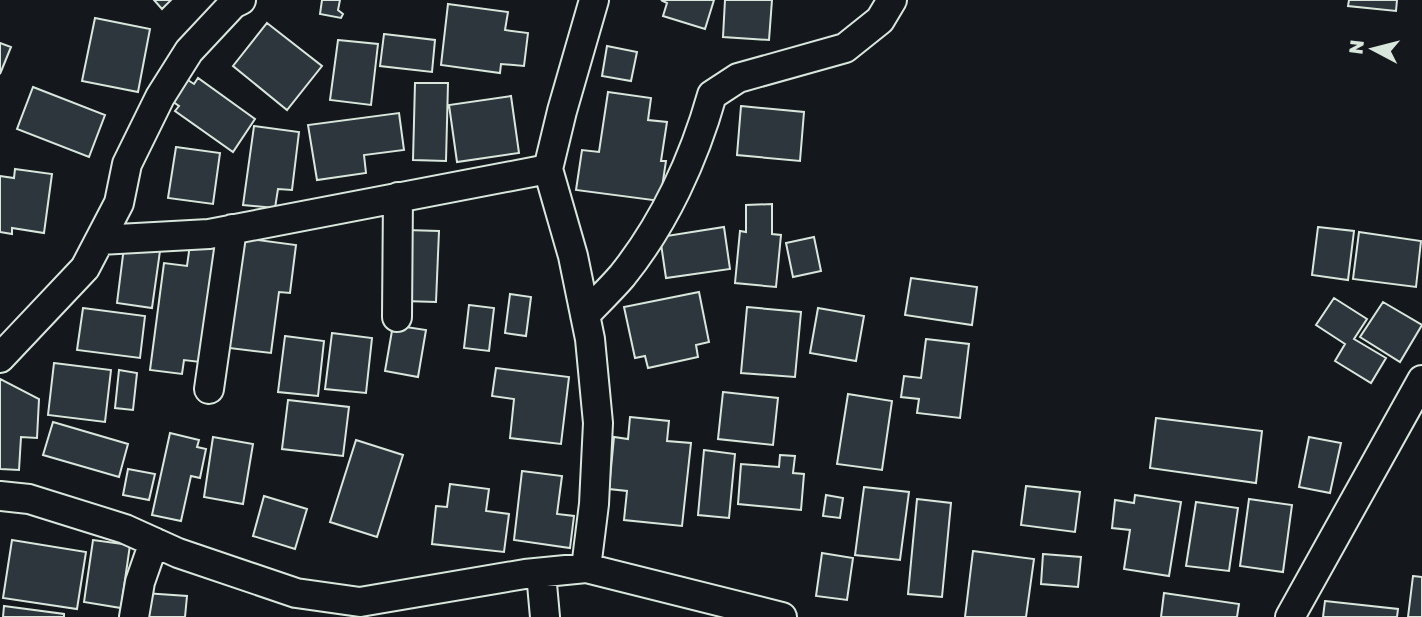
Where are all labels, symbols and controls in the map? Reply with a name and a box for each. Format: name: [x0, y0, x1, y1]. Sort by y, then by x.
north arrow: [1338, 14, 1408, 84]
text: N: [1343, 38, 1368, 55]

